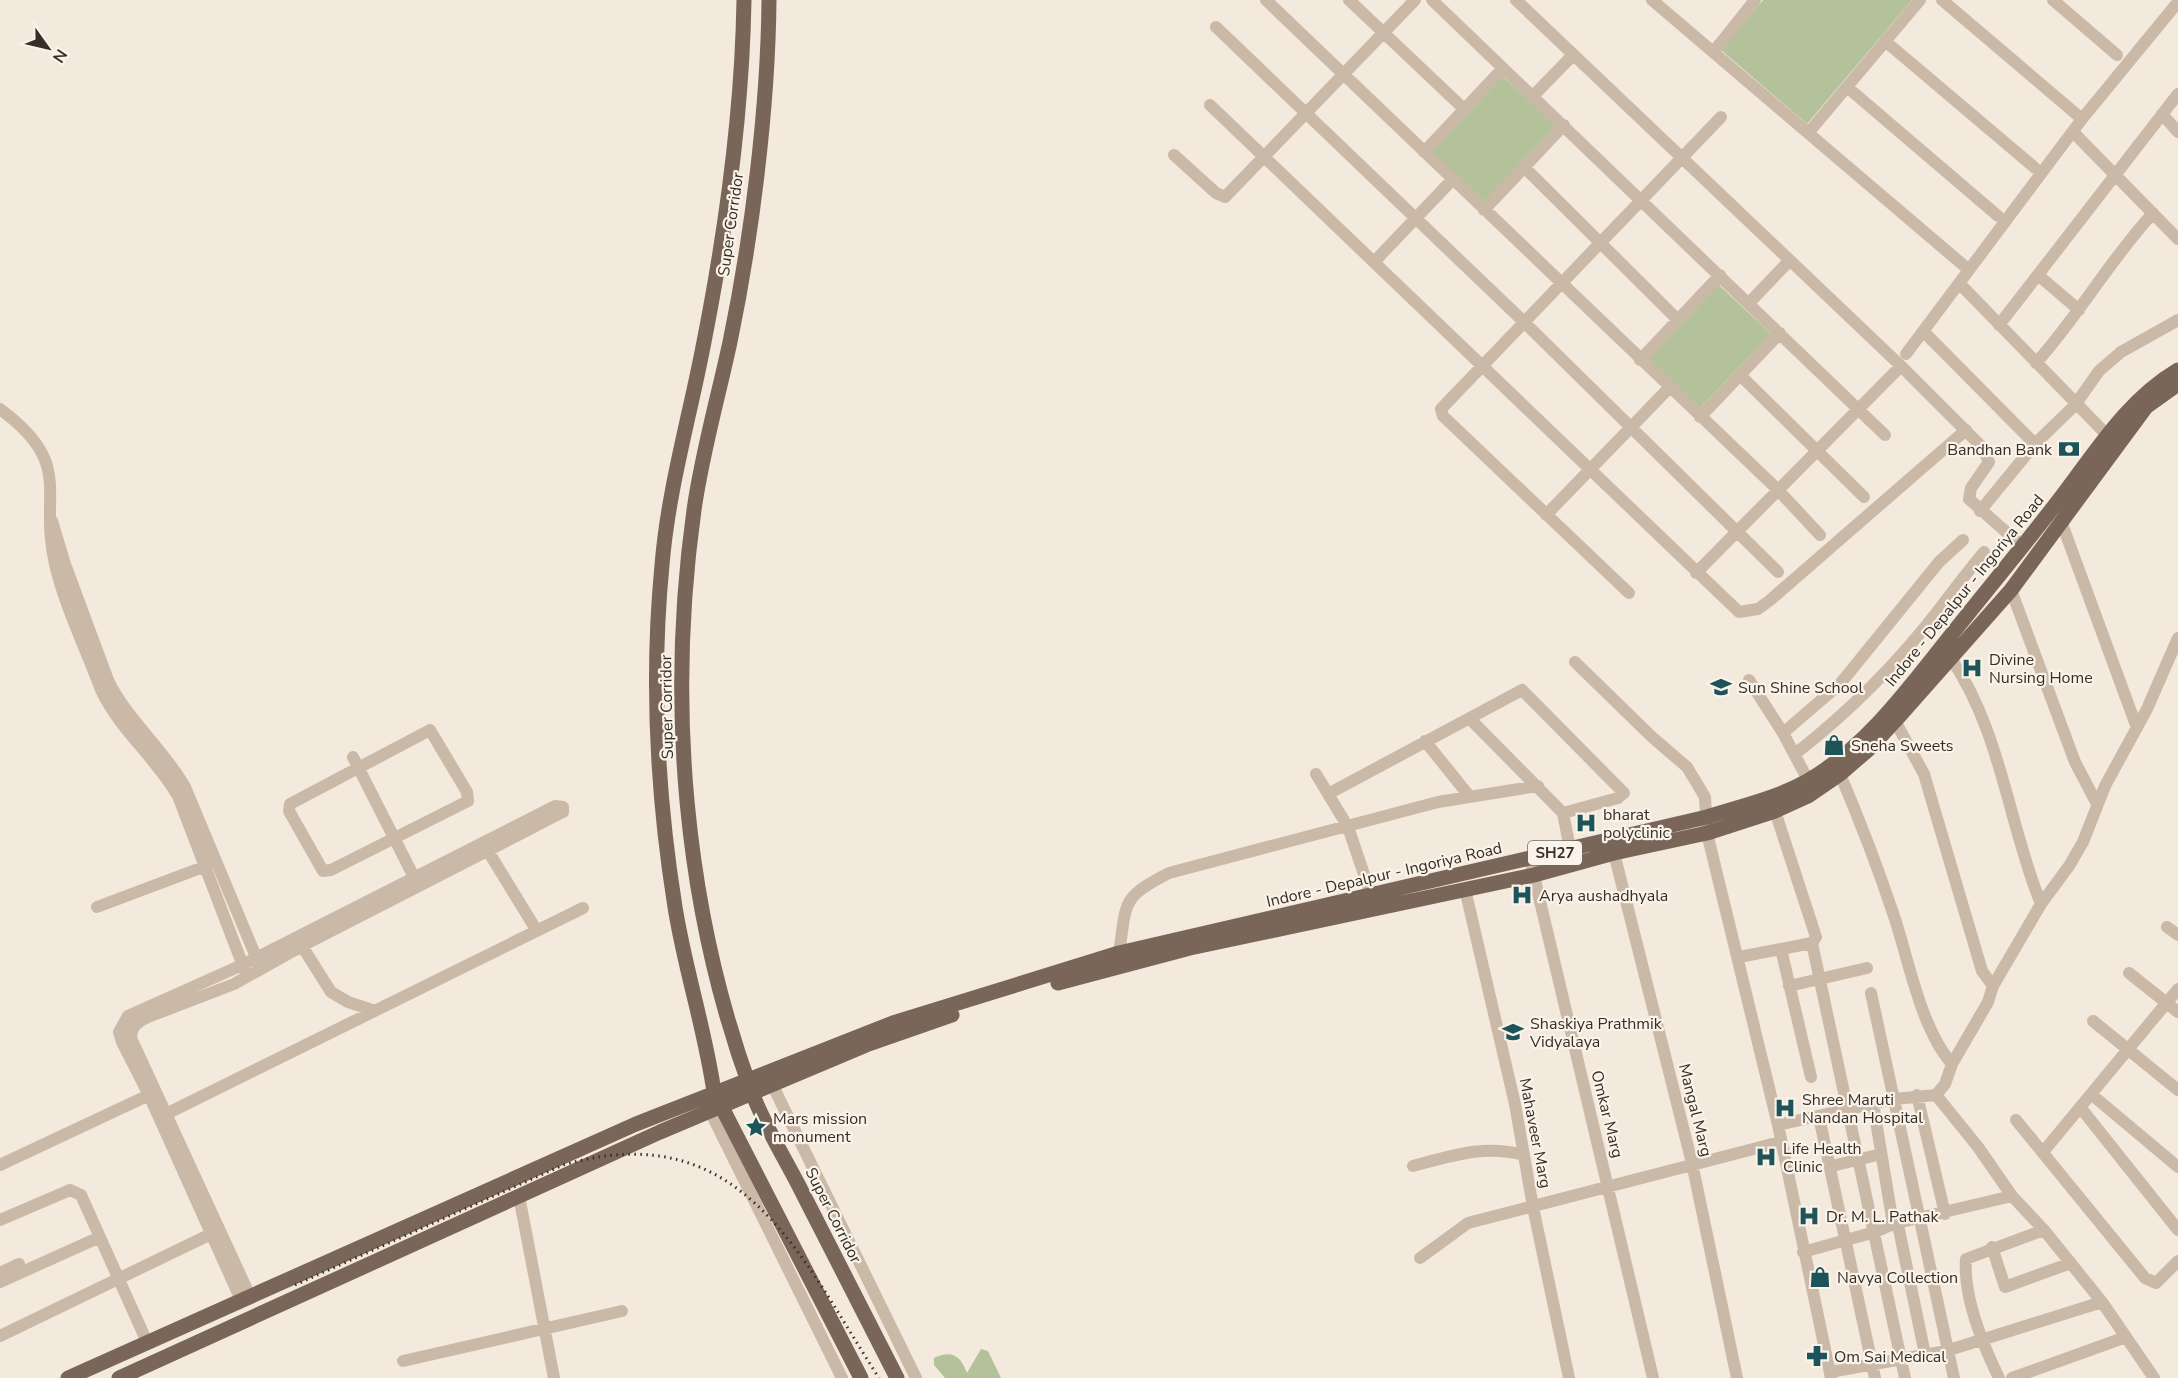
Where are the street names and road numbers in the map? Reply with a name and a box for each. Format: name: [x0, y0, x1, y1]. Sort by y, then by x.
street label: Super Corridor: [713, 170, 749, 278]
street label: Indore - Depalpur - Ingoriya Road: [1880, 490, 2049, 691]
street label: Super Corridor: [655, 654, 679, 760]
street label: Indore - Depalpur - Ingoriya Road: [1264, 837, 1504, 913]
road number: SH27: [1528, 841, 1582, 865]
street label: Mangal Marg: [1673, 1061, 1717, 1159]
street label: Omkar Marg: [1586, 1068, 1629, 1160]
street label: Mahaveer Marg: [1514, 1076, 1556, 1190]
street label: Super Corridor: [800, 1164, 867, 1267]

